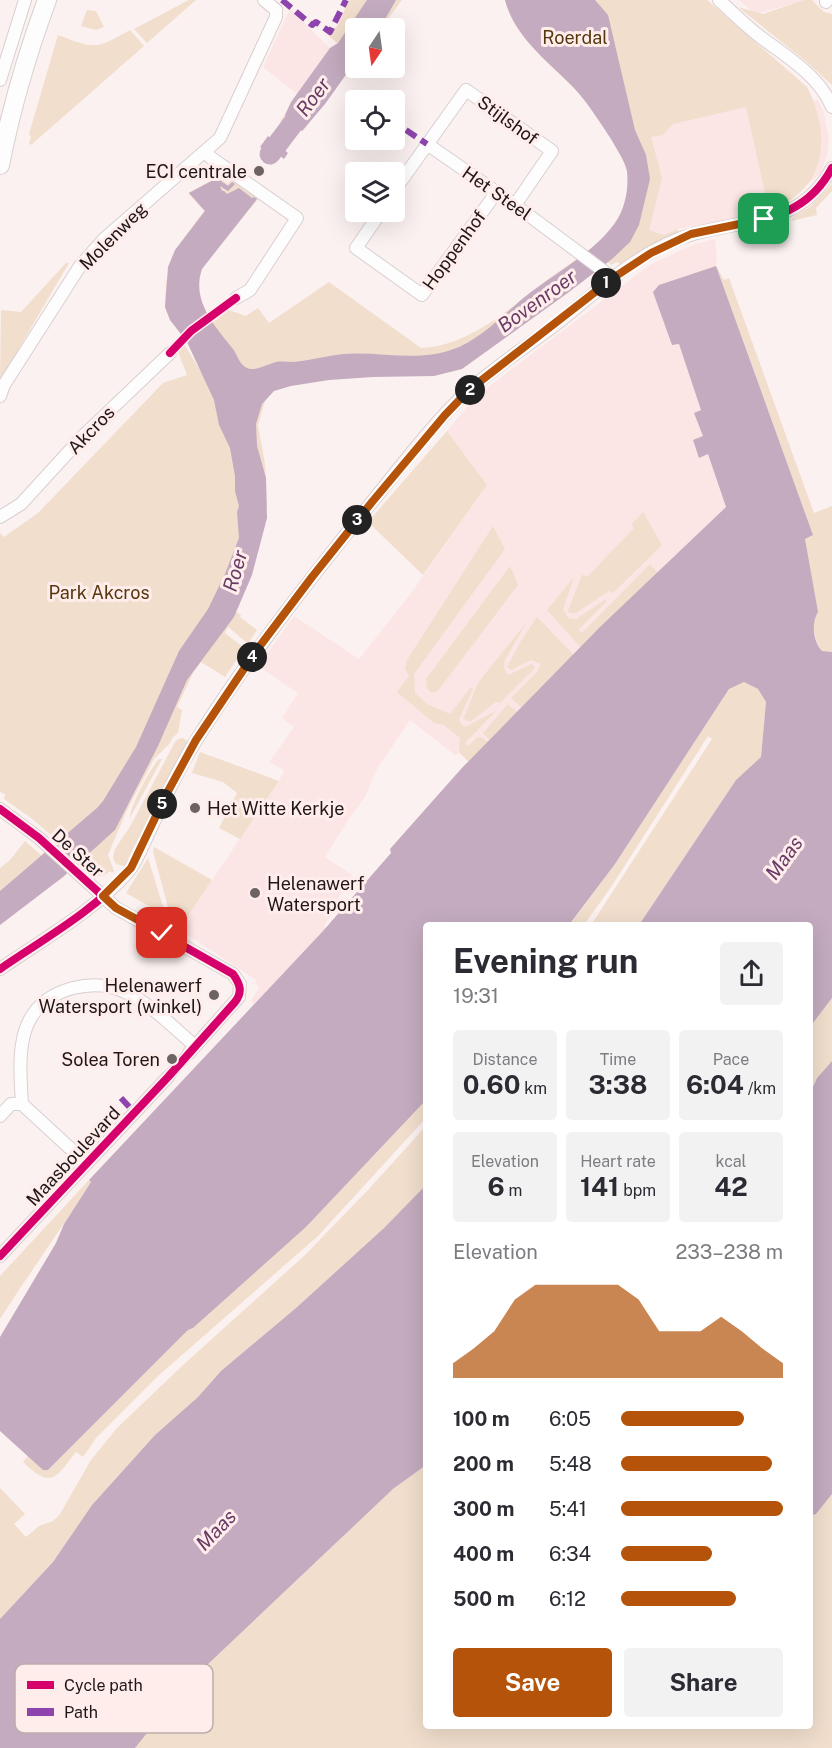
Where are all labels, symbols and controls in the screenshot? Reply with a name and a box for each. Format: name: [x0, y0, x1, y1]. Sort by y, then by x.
north arrow: [345, 18, 405, 78]
map controls: [345, 18, 405, 222]
park label: Roerdal: [542, 27, 608, 48]
water label: Roer: [291, 73, 335, 121]
button: locate: [345, 90, 405, 150]
street label: Stijlshof: [474, 91, 542, 149]
place label: ECI centrale: [145, 161, 247, 182]
button: layers: [345, 162, 405, 222]
street label: Het Steel: [459, 162, 535, 224]
marker: ECI centrale: [252, 164, 266, 178]
pin: [738, 193, 789, 244]
street label: Molenweg: [75, 198, 151, 274]
icon: arrive: [747, 202, 780, 235]
street label: Hoppenhof: [418, 206, 490, 294]
water label: Bovenroer: [493, 264, 582, 338]
pin: 1: [591, 268, 621, 298]
text: 1: [603, 273, 609, 292]
pin: 2: [455, 375, 485, 405]
text: 2: [465, 380, 475, 399]
street label: Akcros: [63, 402, 119, 458]
pin: 3: [342, 505, 372, 535]
text: 3: [352, 510, 362, 529]
water label: Roer: [218, 547, 252, 594]
park label: Park Akcros: [48, 582, 150, 603]
pin: 4: [237, 642, 267, 672]
text: 4: [247, 647, 257, 666]
pin: 5: [147, 789, 177, 819]
text: 5: [157, 794, 167, 813]
place label: Het Witte Kerkje: [207, 798, 344, 819]
marker: Het Witte Kerkje: [188, 801, 202, 815]
street label: De Ster: [48, 824, 108, 882]
water label: Maas: [760, 831, 808, 884]
place label: Helenawerf Watersport: [267, 873, 364, 915]
marker: Helenawerf Watersport: [248, 886, 262, 900]
pin: [136, 907, 187, 958]
icon: check: [145, 916, 178, 949]
text: Evening run: [453, 942, 638, 980]
button: share: [720, 942, 783, 1005]
place label: Helenawerf Watersport (winkel): [39, 975, 202, 1017]
text: 19:31: [453, 984, 499, 1008]
marker: Helenawerf Watersport (winkel): [207, 988, 221, 1002]
place label: Solea Toren: [61, 1049, 160, 1070]
text: Distance: [473, 1050, 537, 1069]
text: Time: [600, 1050, 636, 1069]
text: Pace: [713, 1050, 749, 1069]
marker: Solea Toren: [165, 1052, 179, 1066]
text: 0.60: [463, 1069, 520, 1100]
text: 3:38: [589, 1069, 647, 1100]
text: 6:04: [686, 1069, 744, 1100]
text: km: [520, 1079, 547, 1098]
text: /km: [744, 1079, 776, 1098]
street label: Maasboulevard: [22, 1102, 124, 1210]
text: Elevation: [471, 1152, 539, 1171]
text: Heart rate: [580, 1152, 656, 1171]
text: kcal: [716, 1152, 746, 1171]
text: 6: [488, 1171, 505, 1202]
text: 141: [580, 1171, 619, 1202]
text: 42: [714, 1171, 748, 1202]
text: m: [505, 1181, 522, 1200]
text: bpm: [619, 1181, 656, 1200]
text: Elevation: [453, 1240, 538, 1264]
text: 233–238 m: [675, 1240, 783, 1264]
text: 100 m: [453, 1407, 510, 1431]
text: 6:05: [549, 1407, 591, 1431]
text: 200 m: [453, 1452, 514, 1476]
text: 5:48: [549, 1452, 592, 1476]
text: 300 m: [453, 1497, 514, 1521]
text: 5:41: [549, 1497, 587, 1521]
water label: Maas: [191, 1504, 241, 1556]
text: 400 m: [453, 1542, 514, 1566]
text: 6:34: [549, 1542, 591, 1566]
text: 500 m: [453, 1587, 515, 1611]
text: 6:12: [549, 1587, 586, 1611]
button: Save: [453, 1648, 612, 1717]
button: Share: [624, 1648, 783, 1717]
legend: [15, 1664, 213, 1733]
text: Cycle path: [64, 1676, 143, 1695]
text: Path: [64, 1703, 98, 1722]

